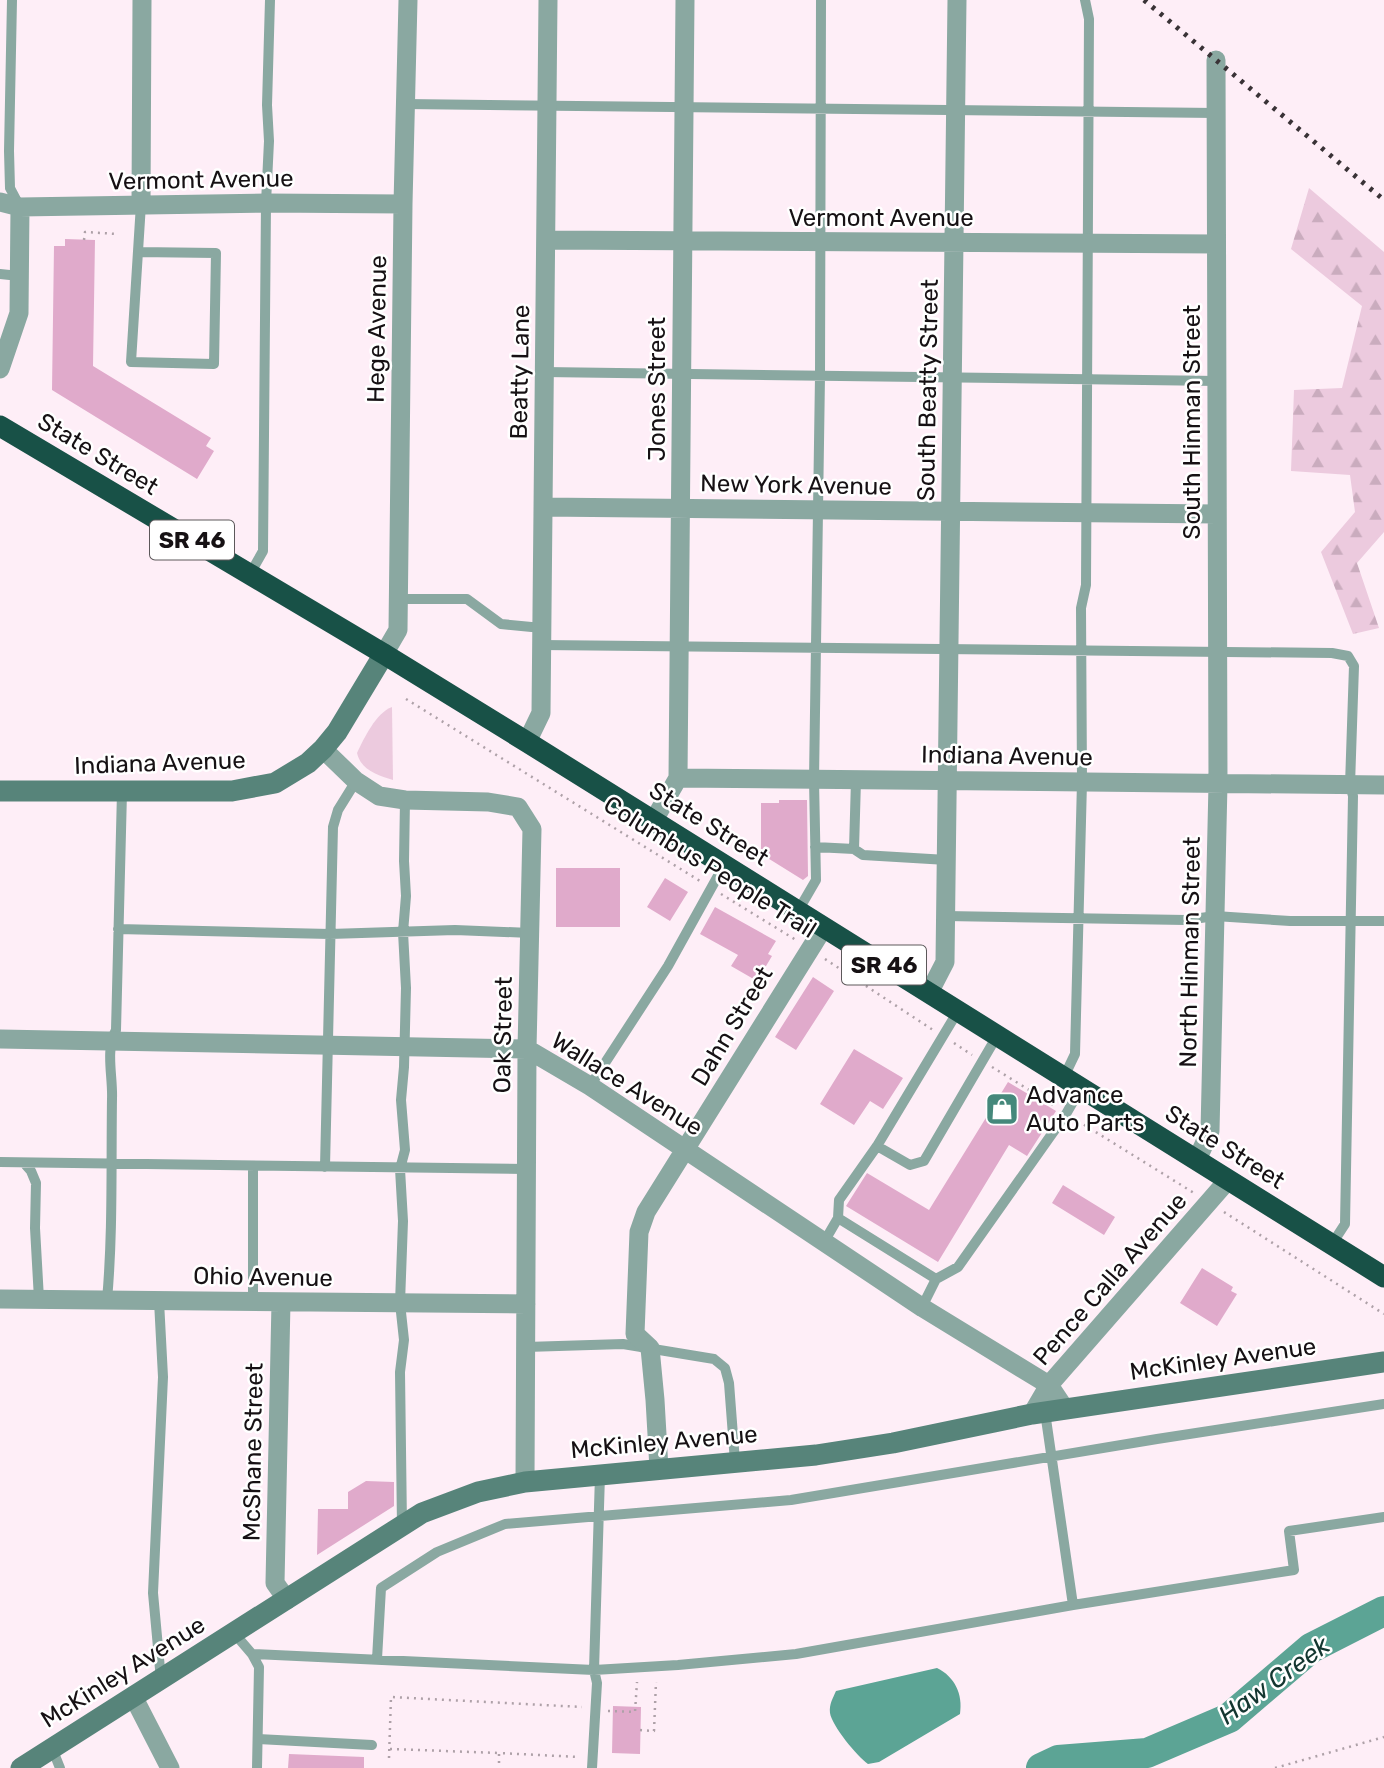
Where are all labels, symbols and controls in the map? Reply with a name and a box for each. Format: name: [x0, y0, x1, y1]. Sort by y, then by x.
street label: Vermont Avenue: [108, 164, 294, 196]
street label: Vermont Avenue: [788, 204, 974, 232]
street label: Hege Avenue: [362, 255, 392, 403]
street label: South Beatty Street: [912, 279, 944, 501]
street label: Beatty Lane: [505, 304, 535, 440]
street label: South Hinman Street: [1178, 305, 1206, 539]
street label: Jones Street: [643, 317, 671, 461]
street label: State Street: [33, 407, 163, 501]
street label: New York Avenue: [700, 469, 892, 501]
road number: SR 46: [150, 520, 234, 560]
street label: Indiana Avenue: [921, 741, 1093, 771]
street label: Indiana Avenue: [74, 746, 246, 780]
street label: State Street: [644, 776, 774, 872]
street label: Columbus People Trail: [599, 790, 821, 944]
street label: North Hinman Street: [1174, 836, 1206, 1068]
road number: SR 46: [842, 946, 926, 984]
street label: Dahn Street: [685, 961, 779, 1091]
street label: Oak Street: [488, 976, 518, 1094]
street label: Wallace Avenue: [546, 1026, 708, 1142]
place label: Advance Auto Parts: [1026, 1081, 1145, 1137]
shop icon: Advance Auto Parts: [983, 1090, 1021, 1128]
street label: State Street: [1160, 1099, 1290, 1195]
street label: Pence Calla Avenue: [1028, 1187, 1192, 1371]
street label: Ohio Avenue: [193, 1262, 333, 1292]
street label: McKinley Avenue: [1128, 1332, 1318, 1386]
street label: McShane Street: [237, 1363, 269, 1541]
street label: McKinley Avenue: [569, 1420, 759, 1464]
street label: McKinley Avenue: [36, 1610, 210, 1734]
water label: Haw Creek: [1213, 1629, 1336, 1731]

